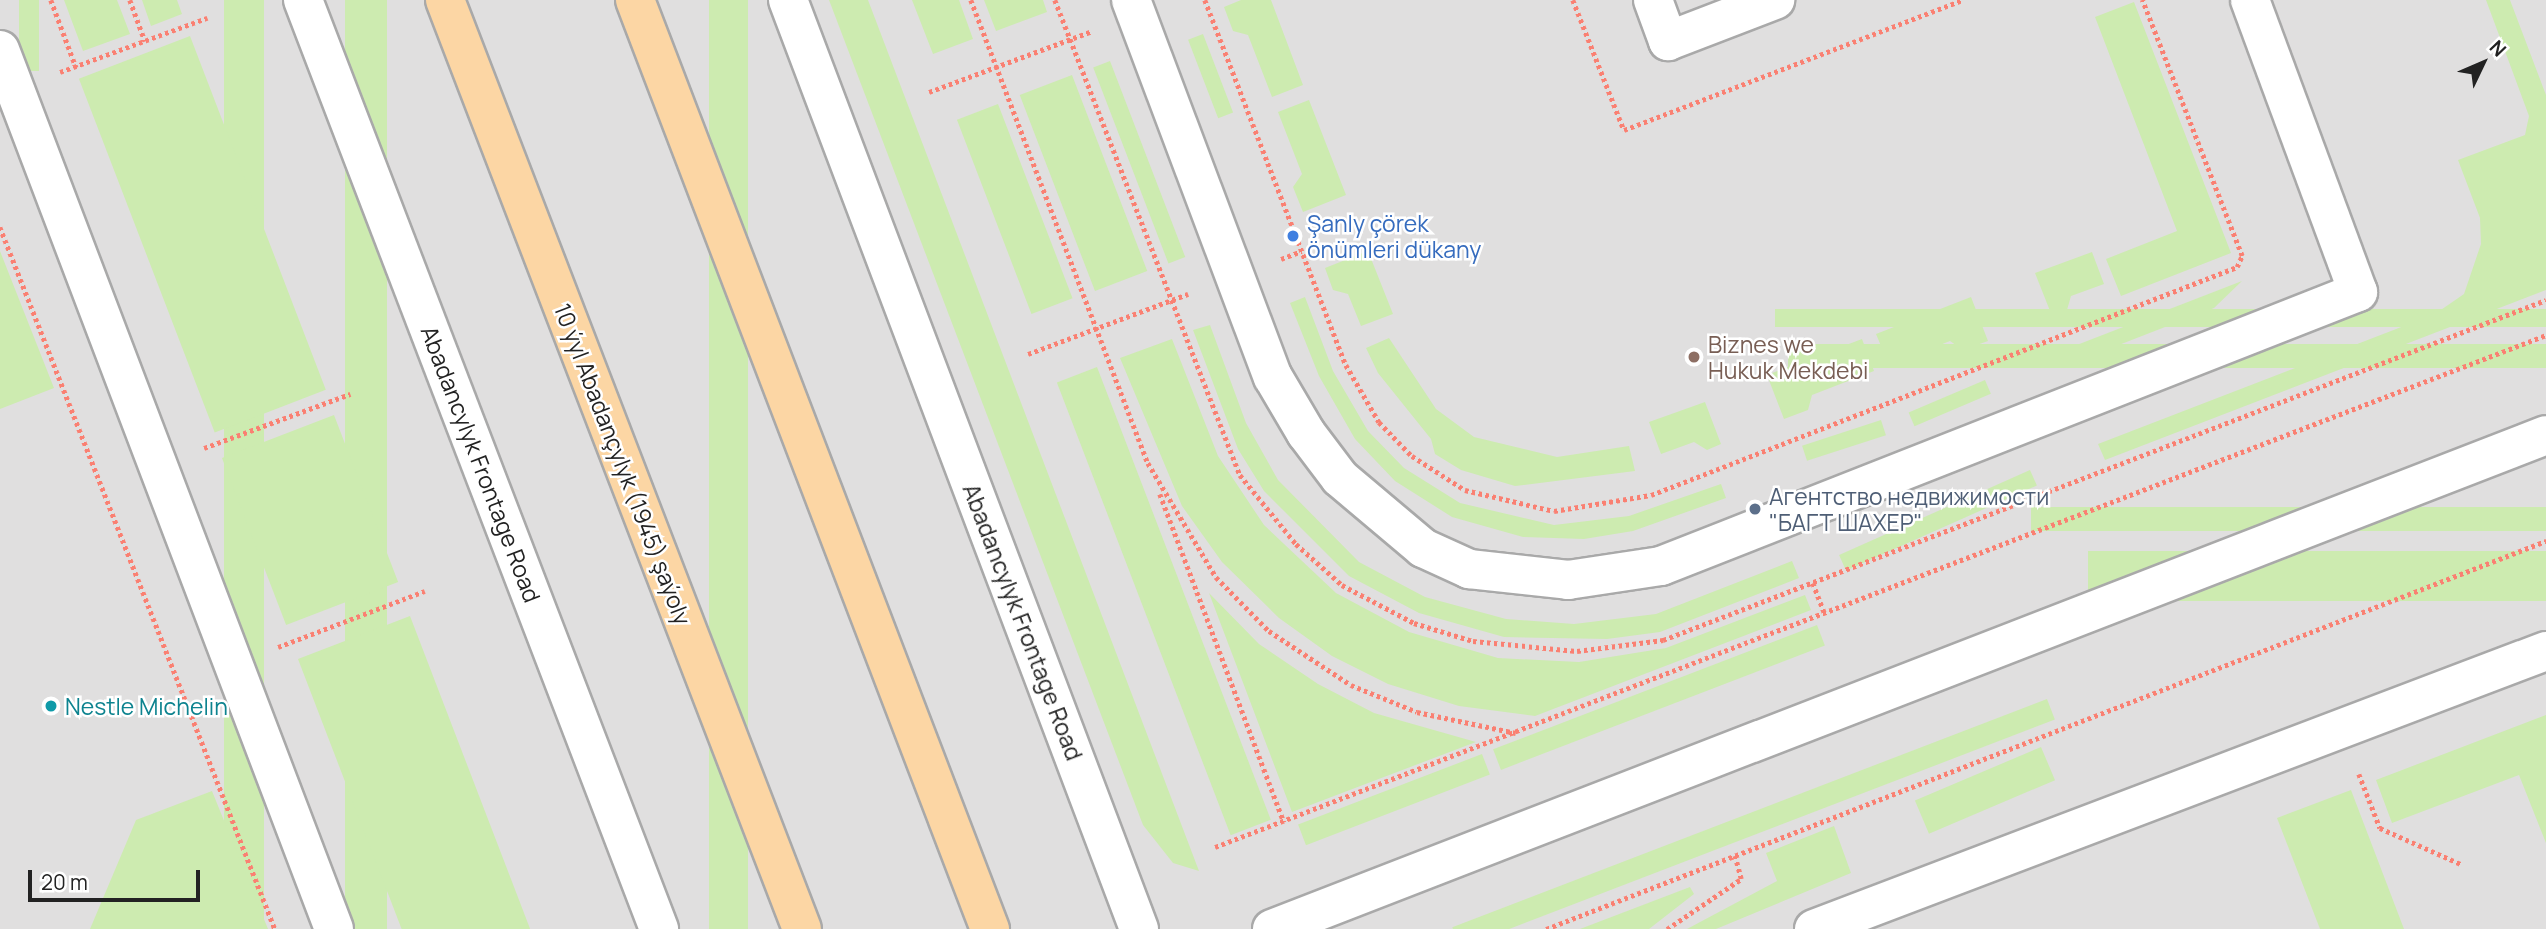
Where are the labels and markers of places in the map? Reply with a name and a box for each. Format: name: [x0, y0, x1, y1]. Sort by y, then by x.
place label: Şanly çörek önümleri dükany: [1307, 209, 1481, 263]
marker: Şanly çörek önümleri dükany: [1285, 228, 1301, 244]
place label: Biznes we Hukuk Mekdebi: [1708, 330, 1868, 384]
marker: Biznes we Hukuk Mekdebi: [1686, 349, 1702, 365]
place label: Агентство недвижимости "БАГТ ШАХЕР": [1769, 482, 2049, 536]
marker: Агентство недвижимости "БАГТ ШАХЕР": [1747, 501, 1763, 517]
place label: Nestle Michelin: [65, 692, 228, 720]
marker: Nestle Michelin: [43, 698, 59, 714]

